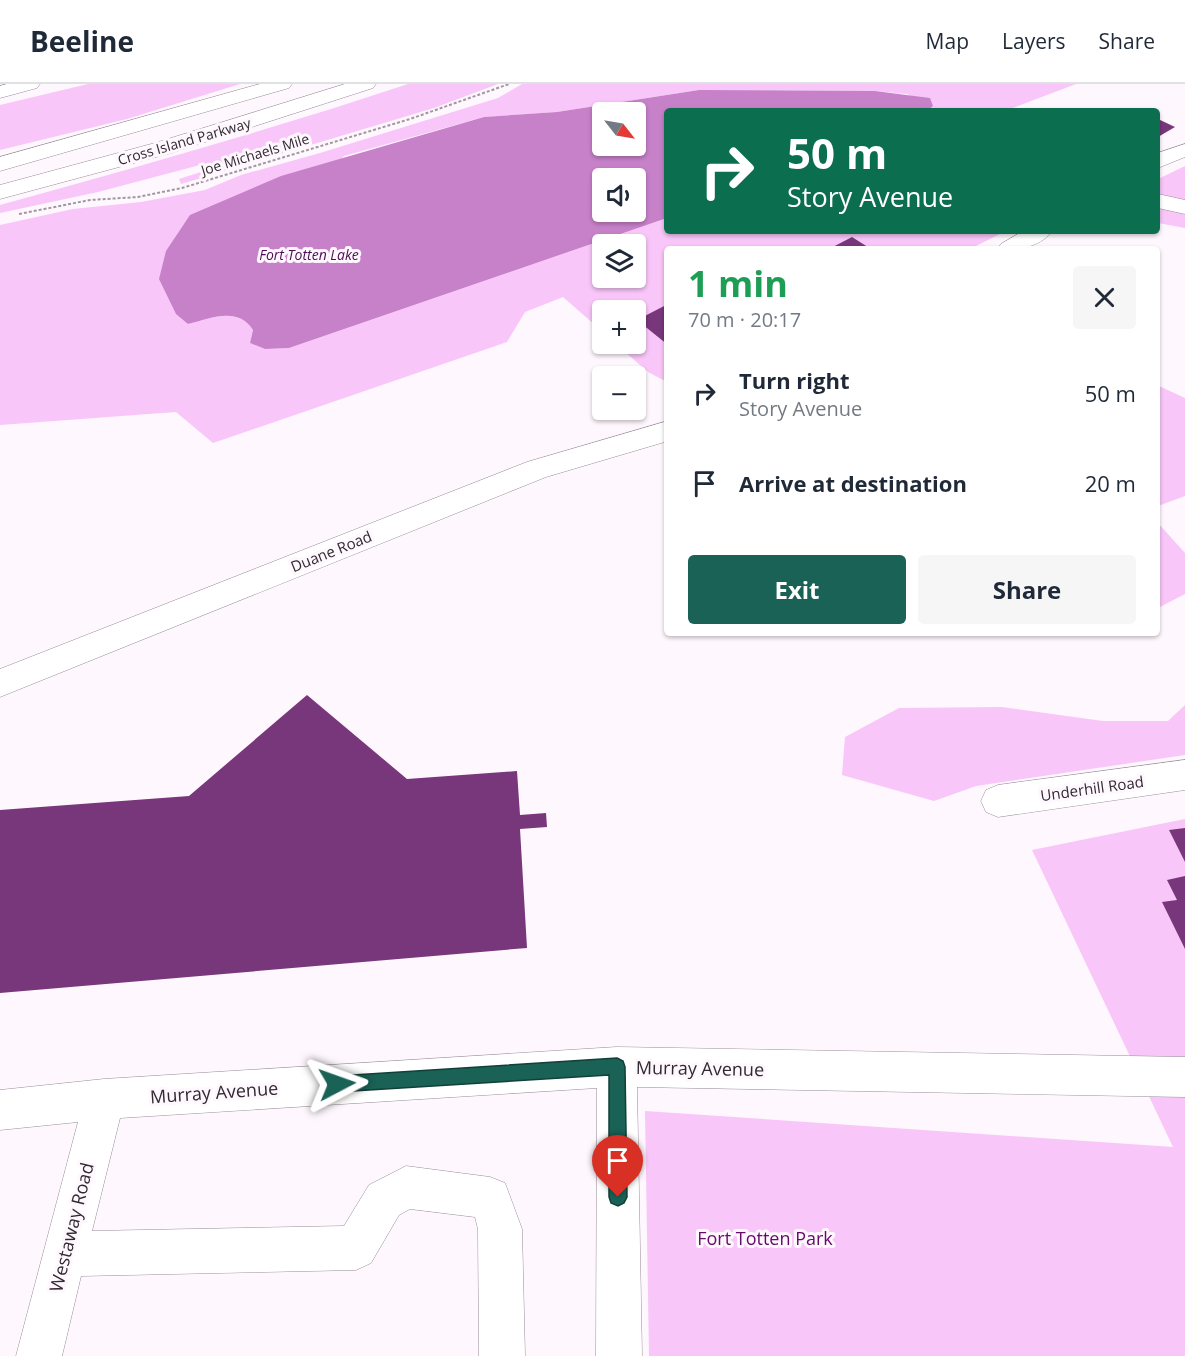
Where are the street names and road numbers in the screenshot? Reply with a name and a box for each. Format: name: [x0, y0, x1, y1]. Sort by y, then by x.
street label: Cross Island Parkway: [115, 113, 254, 169]
street label: Joe Michaels Mile: [197, 128, 312, 180]
street label: Duane Road: [288, 526, 374, 576]
street label: Underhill Road: [1039, 771, 1145, 805]
street label: Murray Avenue: [636, 1055, 764, 1081]
street label: Murray Avenue: [149, 1076, 279, 1108]
street label: Westaway Road: [43, 1160, 99, 1294]

